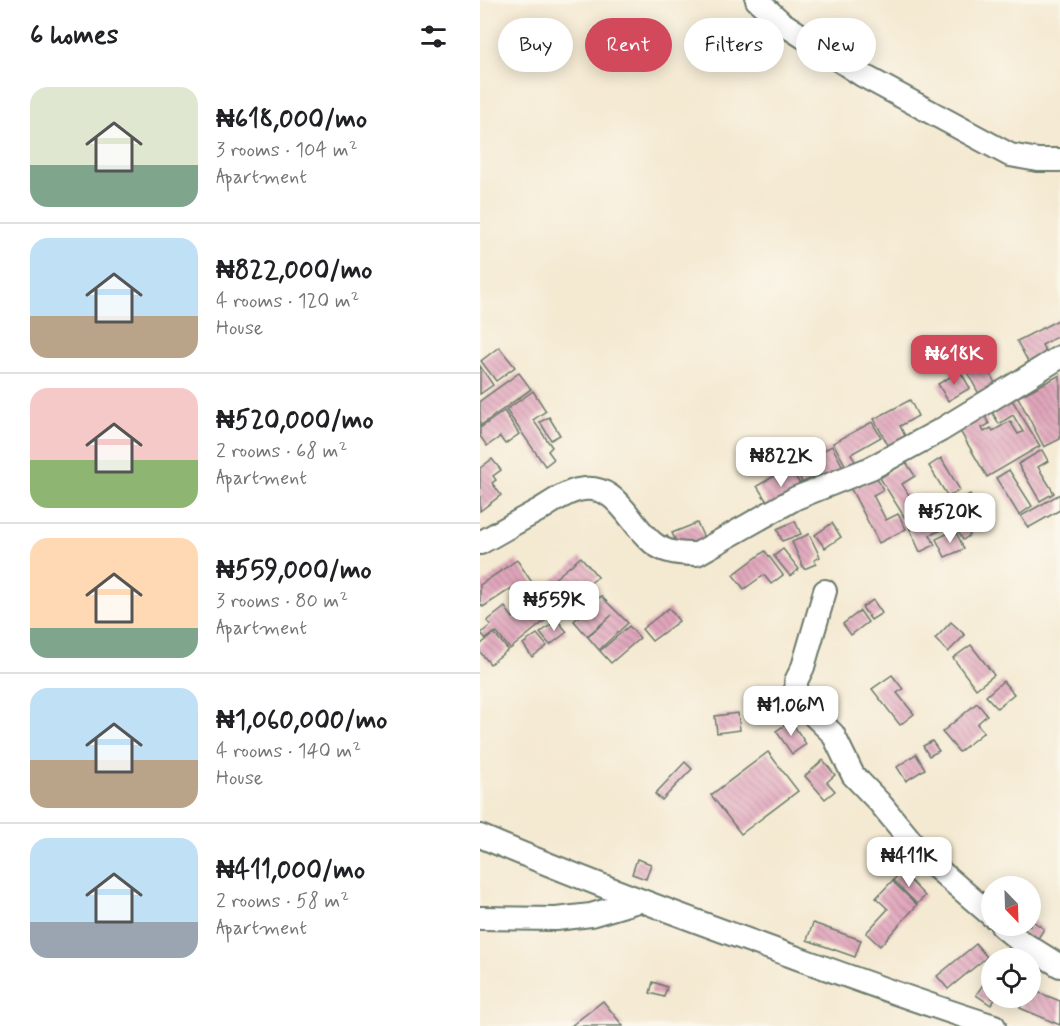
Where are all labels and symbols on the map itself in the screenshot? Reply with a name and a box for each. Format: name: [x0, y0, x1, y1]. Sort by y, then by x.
pin: ₦618K: [912, 335, 996, 386]
pin: ₦822K: [739, 437, 823, 488]
pin: ₦520K: [908, 493, 992, 544]
pin: ₦559K: [512, 581, 596, 632]
pin: ₦1.06M: [742, 686, 840, 737]
pin: ₦411K: [867, 837, 951, 888]
north arrow: [981, 876, 1041, 936]

